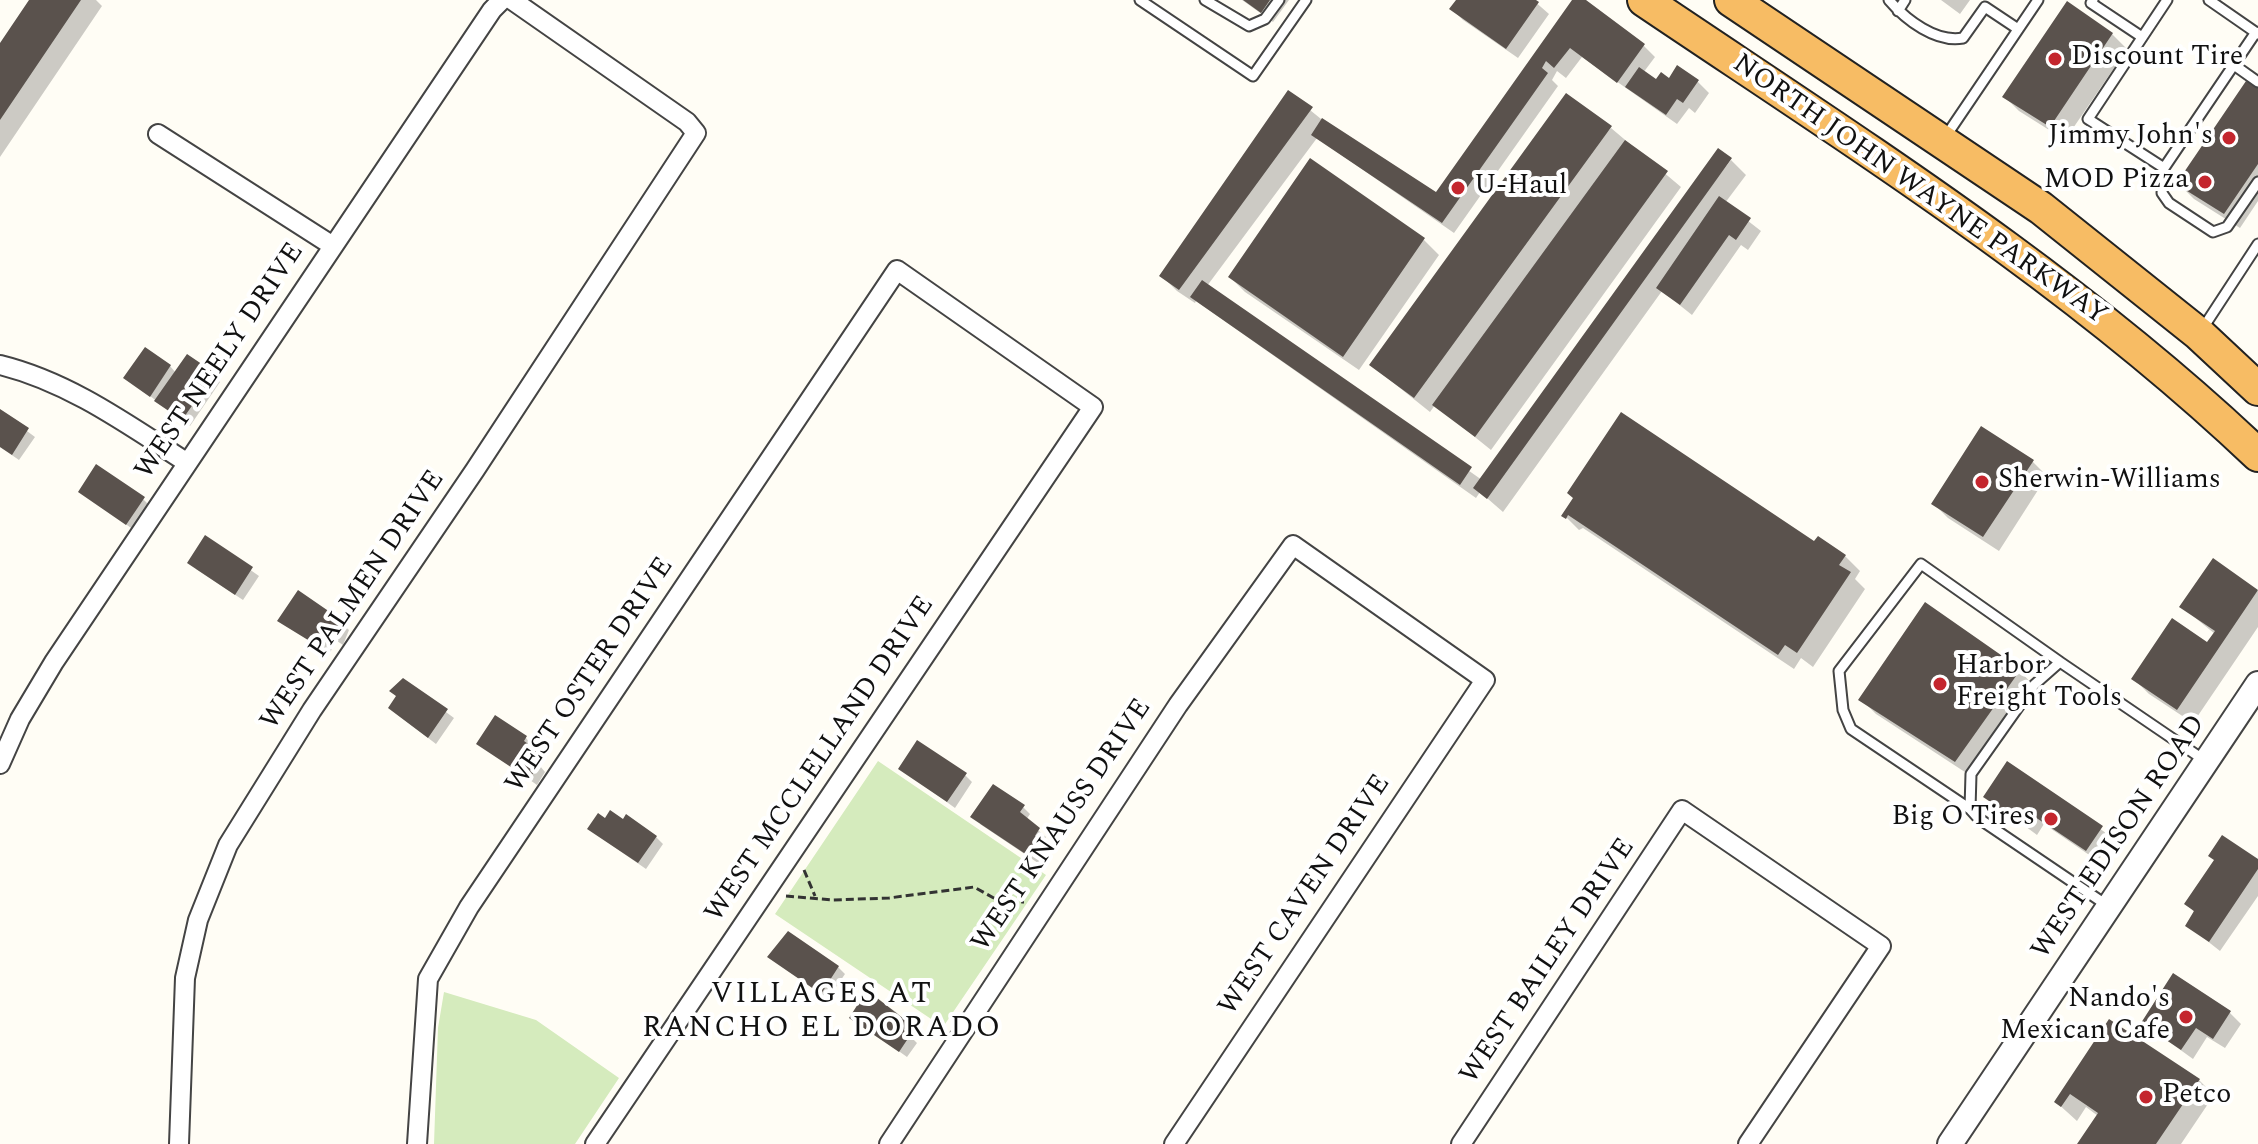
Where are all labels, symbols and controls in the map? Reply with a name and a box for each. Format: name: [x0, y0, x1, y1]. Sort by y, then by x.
place label: Discount Tire: [2071, 42, 2243, 76]
street label: NORTH JOHN WAYNE PARKWAY: [1725, 48, 2113, 334]
marker: Discount Tire: [2046, 50, 2064, 68]
place label: Jimmy John's: [2048, 121, 2213, 155]
marker: Jimmy John's: [2220, 129, 2238, 147]
place label: MOD Pizza: [2044, 165, 2189, 199]
place label: U-Haul: [1474, 171, 1567, 205]
marker: MOD Pizza: [2196, 173, 2214, 191]
marker: U-Haul: [1449, 179, 1467, 197]
street label: WEST NEELY DRIVE: [129, 237, 313, 487]
street label: WEST PALMEN DRIVE: [255, 465, 453, 737]
place label: Sherwin-Williams: [1998, 465, 2221, 499]
marker: Sherwin-Williams: [1973, 473, 1991, 491]
street label: WEST OSTER DRIVE: [500, 552, 682, 800]
street label: WEST MCCLELLAND DRIVE: [699, 591, 943, 929]
place label: Harbor Freight Tools: [1956, 651, 2122, 717]
marker: Harbor Freight Tools: [1931, 675, 1949, 693]
street label: WEST KNAUSS DRIVE: [966, 693, 1160, 959]
street label: WEST EDISON ROAD: [2026, 710, 2214, 966]
street label: WEST CAVEN DRIVE: [1213, 769, 1399, 1023]
place label: Big O Tires: [1892, 802, 2035, 836]
marker: Big O Tires: [2042, 810, 2060, 828]
street label: WEST BAILEY DRIVE: [1454, 833, 1644, 1091]
district label: VILLAGES AT RANCHO EL DORADO: [642, 978, 1002, 1048]
place label: Nando's Mexican Cafe: [2000, 984, 2170, 1050]
marker: Nando's Mexican Cafe: [2177, 1008, 2195, 1026]
place label: Petco: [2162, 1080, 2231, 1114]
marker: Petco: [2137, 1088, 2155, 1106]

